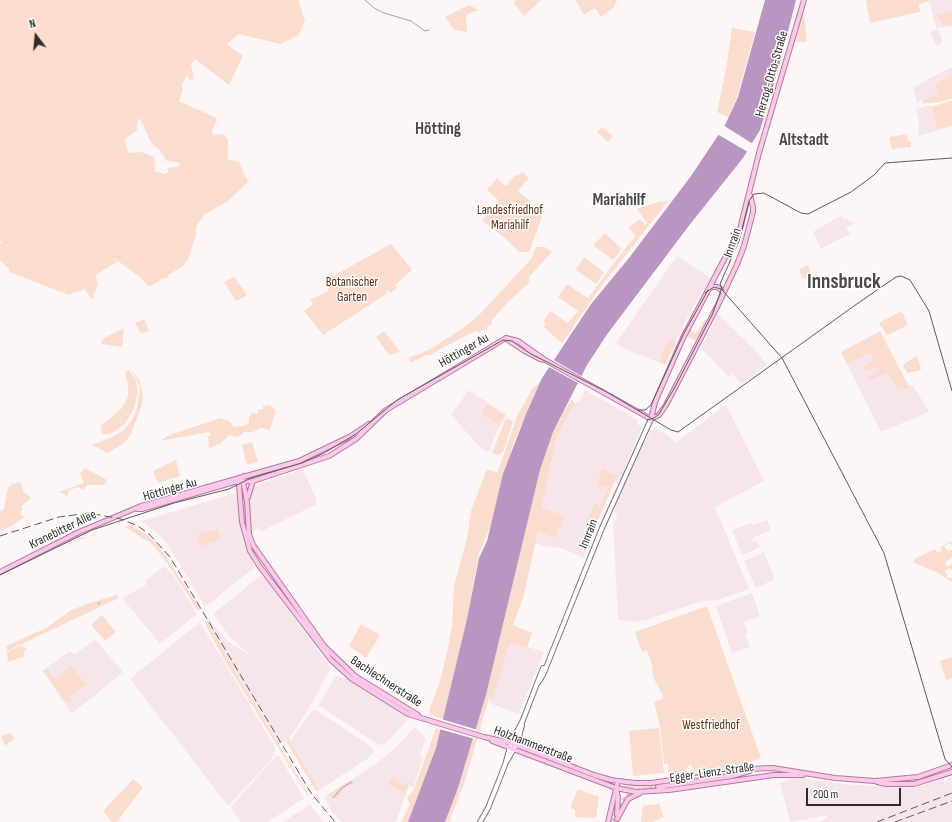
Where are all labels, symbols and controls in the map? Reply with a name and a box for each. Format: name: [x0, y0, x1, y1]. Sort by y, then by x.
north arrow: [16, 16, 56, 56]
text: N: [28, 17, 37, 31]
street label: Herzog-Otto-Straße: [752, 29, 792, 119]
district label: Hötting: [415, 120, 461, 140]
district label: Altstadt: [779, 131, 829, 151]
district label: Mariahilf: [592, 191, 646, 211]
park label: Landesfriedhof Mariahilf: [477, 203, 543, 234]
street label: Innrain: [721, 226, 745, 260]
district label: Innsbruck: [807, 270, 881, 296]
park label: Botanischer Garten: [326, 275, 378, 306]
street label: Höttinger Au: [436, 330, 492, 372]
street label: Höttinger Au: [141, 475, 199, 505]
street label: Kranebitter Allee: [27, 507, 99, 553]
street label: Innrain: [576, 517, 602, 551]
street label: Bachlechnerstraße: [347, 653, 425, 711]
park label: Westfriedhof: [682, 718, 740, 734]
street label: Holzhammerstraße: [491, 723, 575, 767]
street label: Egger-Lienz-Straße: [669, 759, 755, 787]
scale bar: [808, 780, 903, 806]
text: 200 m: [813, 787, 838, 802]

